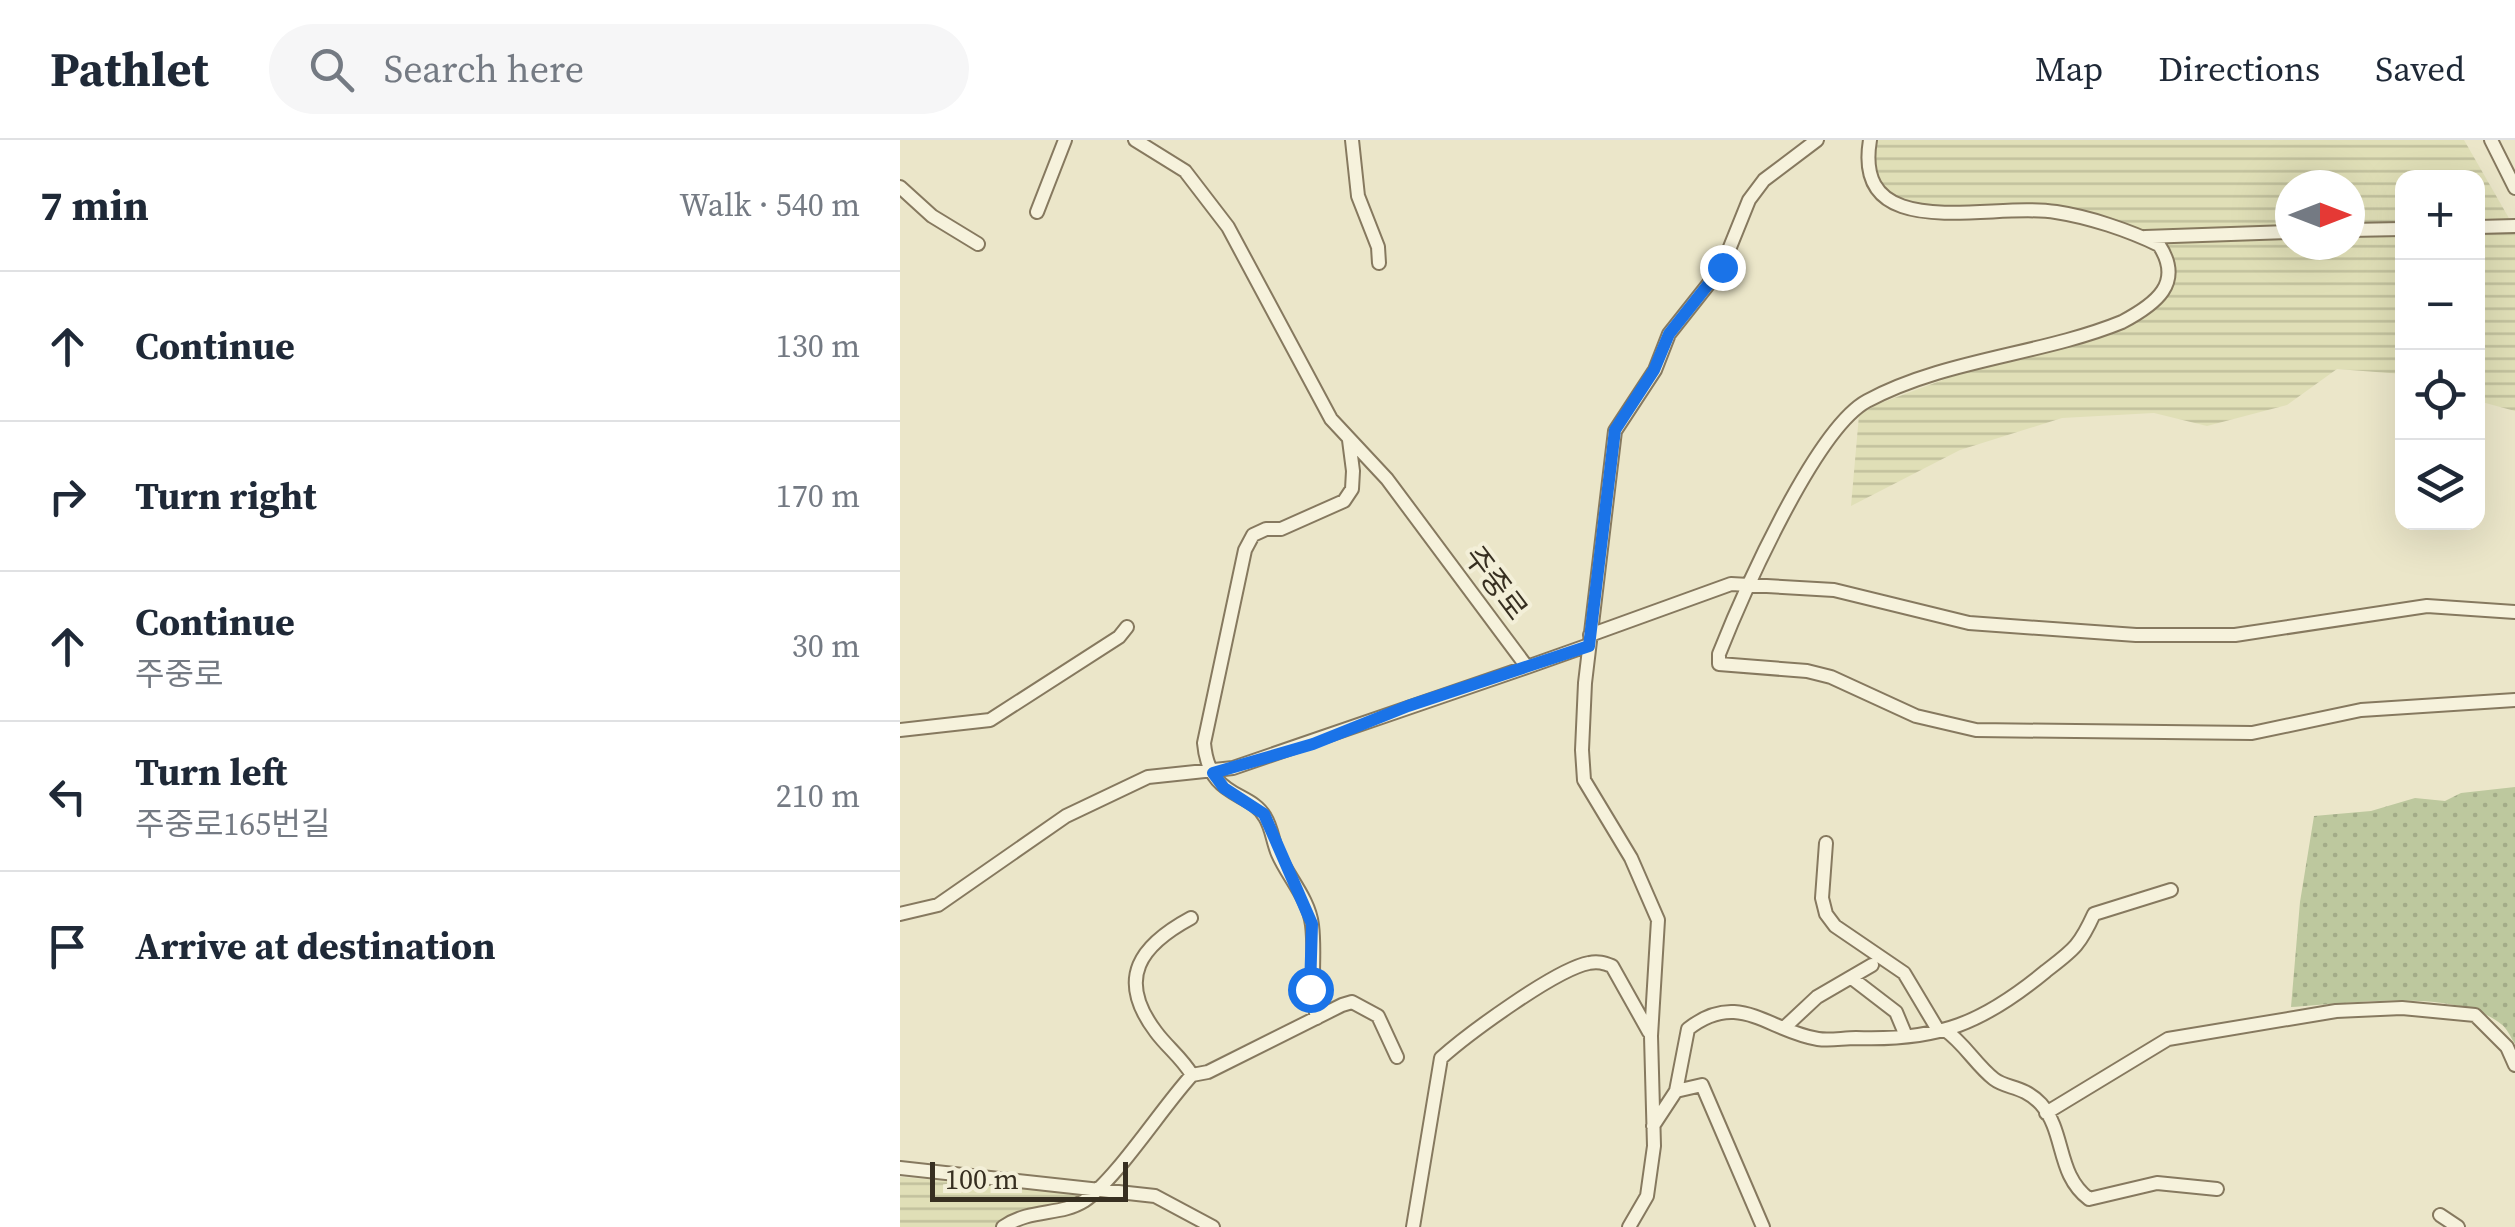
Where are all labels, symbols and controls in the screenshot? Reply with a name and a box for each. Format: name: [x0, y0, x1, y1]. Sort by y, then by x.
search box: [269, 24, 969, 114]
text: Pathlet: [50, 36, 209, 102]
icon: search: [304, 42, 359, 97]
text: Search here: [384, 43, 584, 95]
text: Map: [2035, 45, 2103, 93]
text: Directions: [2158, 45, 2320, 93]
text: Saved: [2375, 45, 2465, 93]
north arrow: [2275, 170, 2365, 260]
map controls: [2395, 170, 2485, 530]
button: +: [2395, 170, 2485, 260]
text: 7 min: [40, 176, 149, 234]
text: Walk · 540 m: [679, 183, 860, 227]
route end: [1700, 245, 1746, 291]
button: −: [2395, 260, 2485, 350]
icon: ahead: [40, 319, 95, 374]
text: Continue: [135, 320, 295, 372]
text: 130 m: [776, 324, 860, 368]
button: locate: [2395, 350, 2485, 440]
button: layers: [2395, 440, 2485, 530]
icon: right: [40, 469, 95, 524]
text: Turn right: [135, 470, 317, 522]
text: 170 m: [776, 474, 860, 518]
street label: 주중로: [1455, 538, 1537, 628]
text: Continue: [135, 596, 295, 648]
icon: ahead: [40, 619, 95, 674]
text: 30 m: [792, 624, 860, 668]
text: 주중로: [135, 652, 223, 696]
text: Turn left: [135, 746, 287, 798]
icon: left: [40, 769, 95, 824]
text: 210 m: [776, 774, 860, 818]
text: 주중로165번길: [135, 802, 330, 846]
icon: arrive: [40, 919, 95, 974]
text: Arrive at destination: [135, 920, 496, 972]
route start: [1288, 967, 1334, 1013]
scale bar: [930, 1157, 1128, 1202]
text: 100 m: [945, 1160, 1019, 1198]

